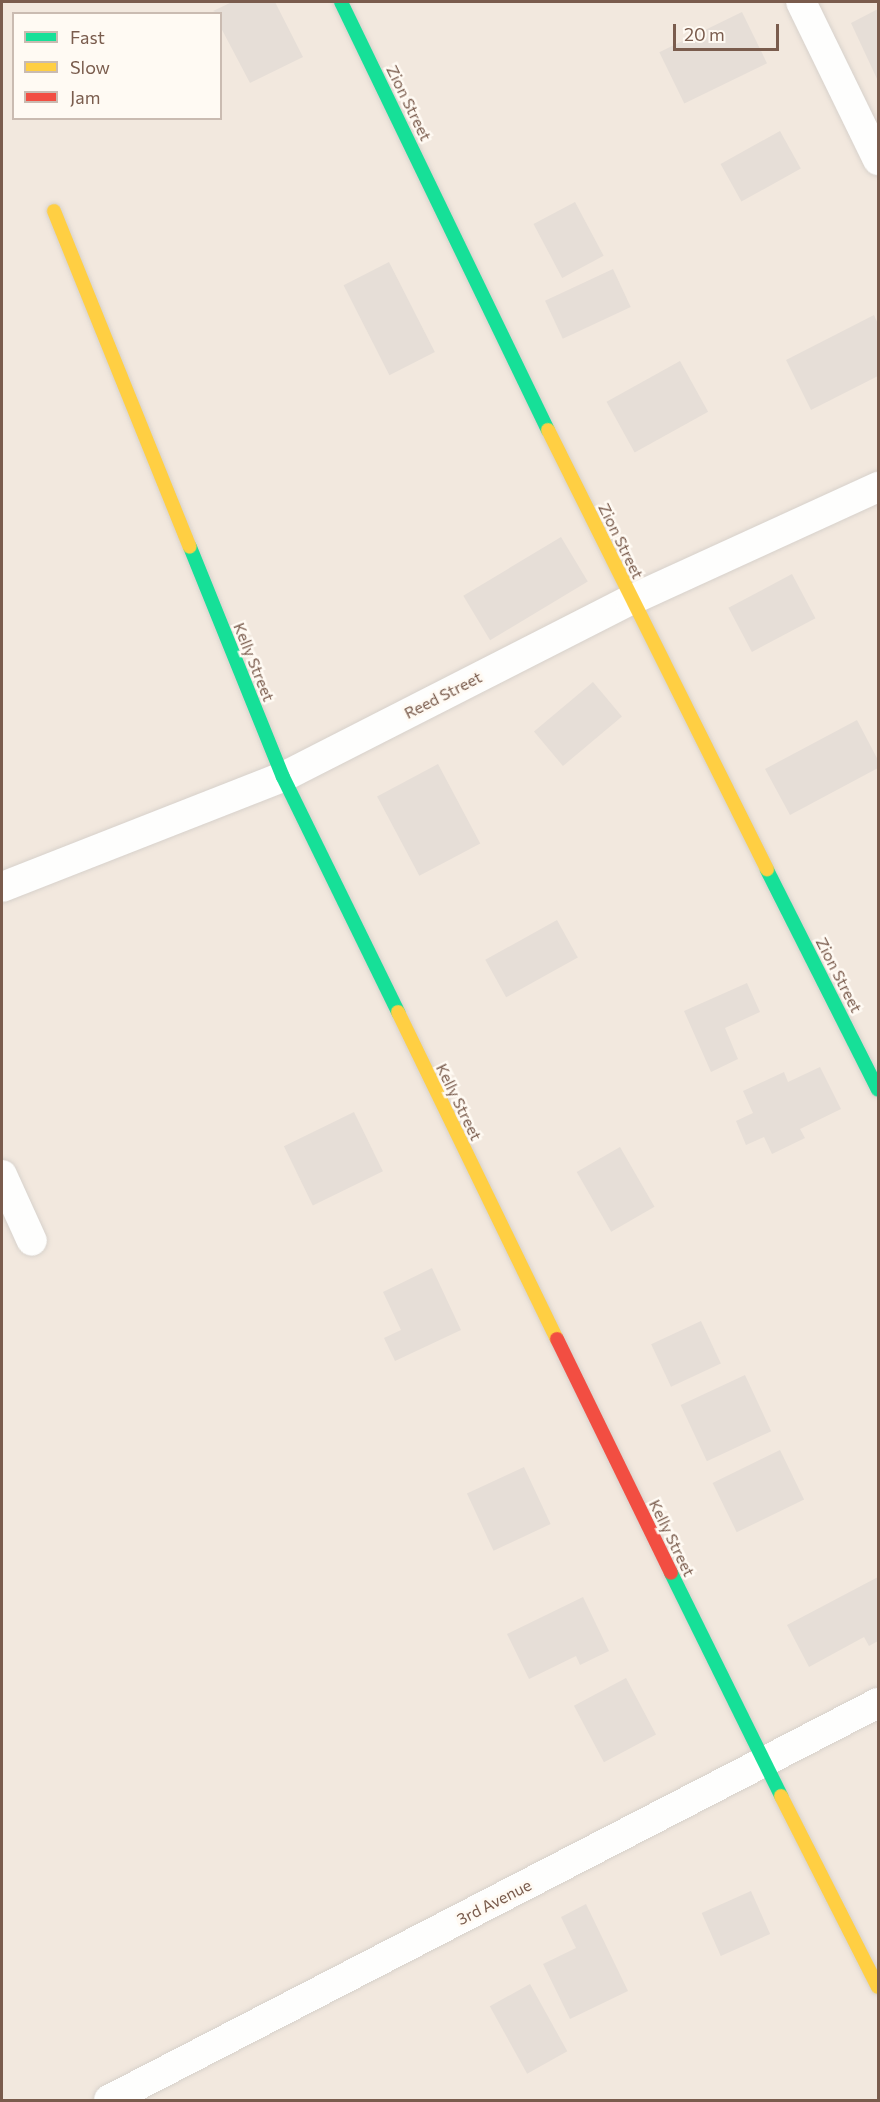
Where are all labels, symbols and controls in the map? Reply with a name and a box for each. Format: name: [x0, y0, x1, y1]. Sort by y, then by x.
legend: [12, 12, 222, 120]
scale bar: [676, 12, 782, 50]
text: 20 m: [684, 23, 725, 45]
text: Fast: [70, 26, 105, 48]
text: Slow: [70, 56, 110, 78]
street label: Zion Street: [382, 62, 436, 144]
text: Jam: [70, 86, 100, 108]
street label: Zion Street: [594, 500, 648, 582]
street label: Kelly Street: [229, 620, 279, 704]
street label: Reed Street: [401, 667, 485, 723]
street label: Zion Street: [812, 934, 866, 1016]
street label: Kelly Street: [432, 1060, 486, 1144]
street label: Kelly Street: [645, 1496, 699, 1580]
street label: 3rd Avenue: [454, 1875, 534, 1929]

